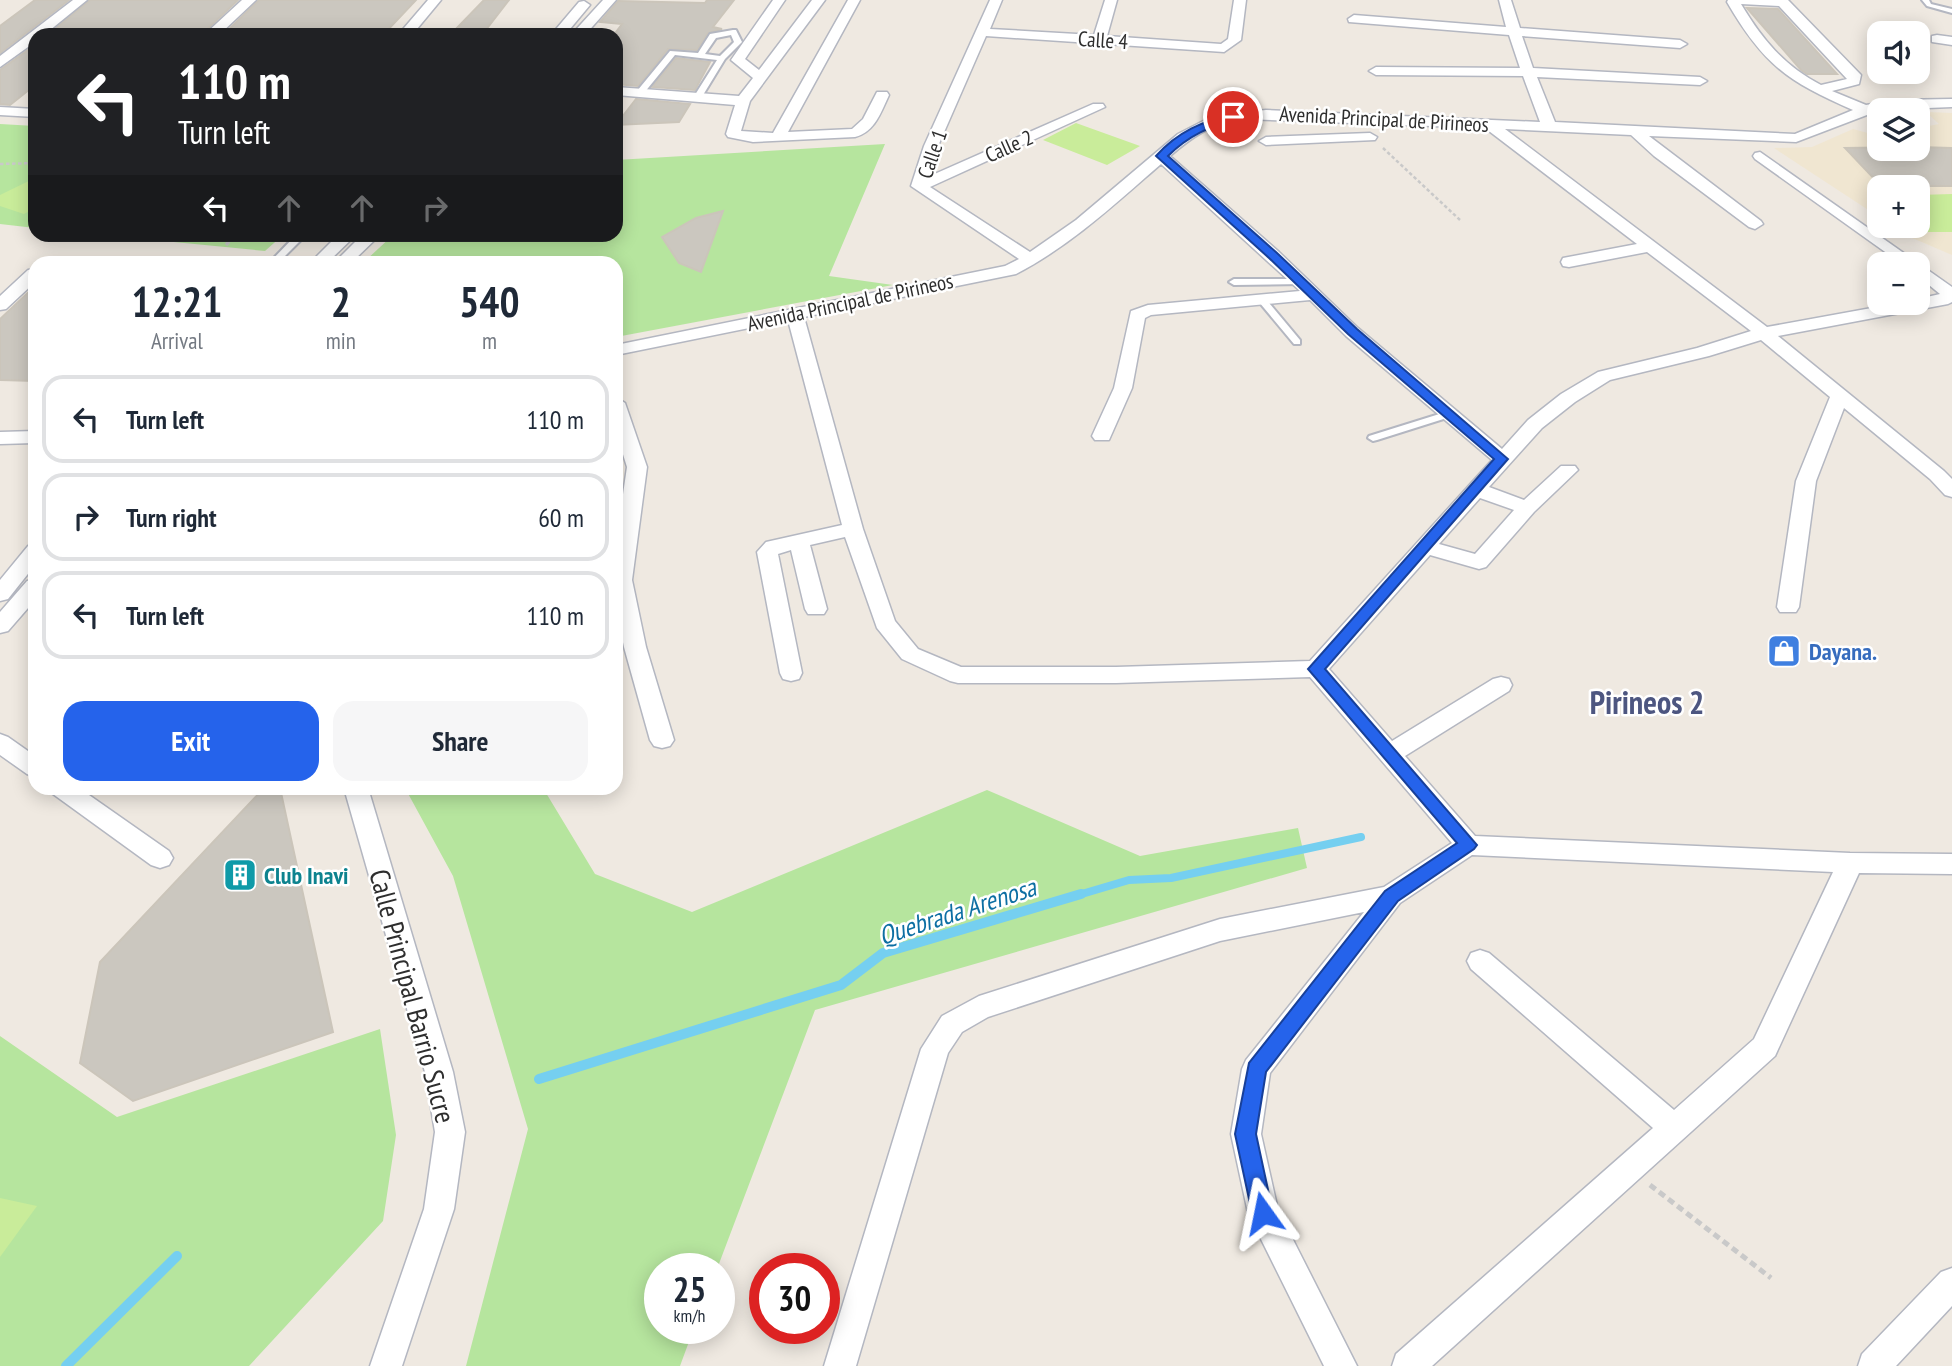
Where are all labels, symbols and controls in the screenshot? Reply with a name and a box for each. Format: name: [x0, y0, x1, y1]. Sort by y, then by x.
map controls: [1867, 21, 1930, 315]
button: sound: [1867, 21, 1930, 84]
street label: Calle 4: [1077, 25, 1129, 55]
text: 110 m: [178, 49, 291, 113]
icon: left: [63, 56, 154, 147]
pin: [1203, 87, 1263, 147]
icon: arrive: [1214, 98, 1252, 136]
button: layers: [1867, 98, 1930, 161]
street label: Avenida Principal de Pirineos: [1279, 100, 1489, 138]
text: Turn left: [178, 111, 270, 153]
street label: Calle 2: [981, 123, 1037, 169]
street label: Calle 1: [911, 126, 953, 182]
button: +: [1867, 175, 1930, 238]
icon: left: [197, 189, 235, 227]
icon: ahead: [270, 189, 308, 227]
icon: ahead: [343, 189, 381, 227]
icon: right: [416, 189, 454, 227]
button: −: [1867, 252, 1930, 315]
street label: Avenida Principal de Pirineos: [745, 267, 955, 337]
text: 12:21: [131, 274, 222, 329]
text: 2: [331, 274, 351, 329]
text: 540: [459, 274, 520, 329]
text: Arrival: [151, 326, 203, 355]
text: min: [326, 326, 356, 355]
text: m: [482, 326, 497, 355]
icon: left: [67, 400, 105, 438]
text: Turn left: [126, 403, 204, 436]
text: 110 m: [526, 403, 584, 436]
icon: right: [67, 498, 105, 536]
text: Turn right: [126, 501, 217, 534]
text: 60 m: [538, 501, 584, 534]
icon: left: [67, 596, 105, 634]
text: Turn left: [126, 599, 204, 632]
text: 110 m: [526, 599, 584, 632]
shop icon: Dayana.: [1765, 632, 1803, 670]
place label: Dayana.: [1809, 636, 1877, 667]
district label: Pirineos 2: [1590, 681, 1704, 723]
button: Exit: [63, 701, 319, 781]
button: Share: [333, 701, 588, 781]
building icon: Club Inavi: [221, 856, 259, 894]
place label: Club Inavi: [264, 860, 348, 891]
street label: Calle Principal Barrio Sucre: [361, 865, 465, 1127]
water label: Quebrada Arenosa: [874, 870, 1041, 952]
position arrow: [1226, 1176, 1300, 1250]
speed limit sign: 30: [749, 1253, 840, 1344]
text: 25: [673, 1266, 706, 1312]
text: km/h: [674, 1304, 705, 1327]

